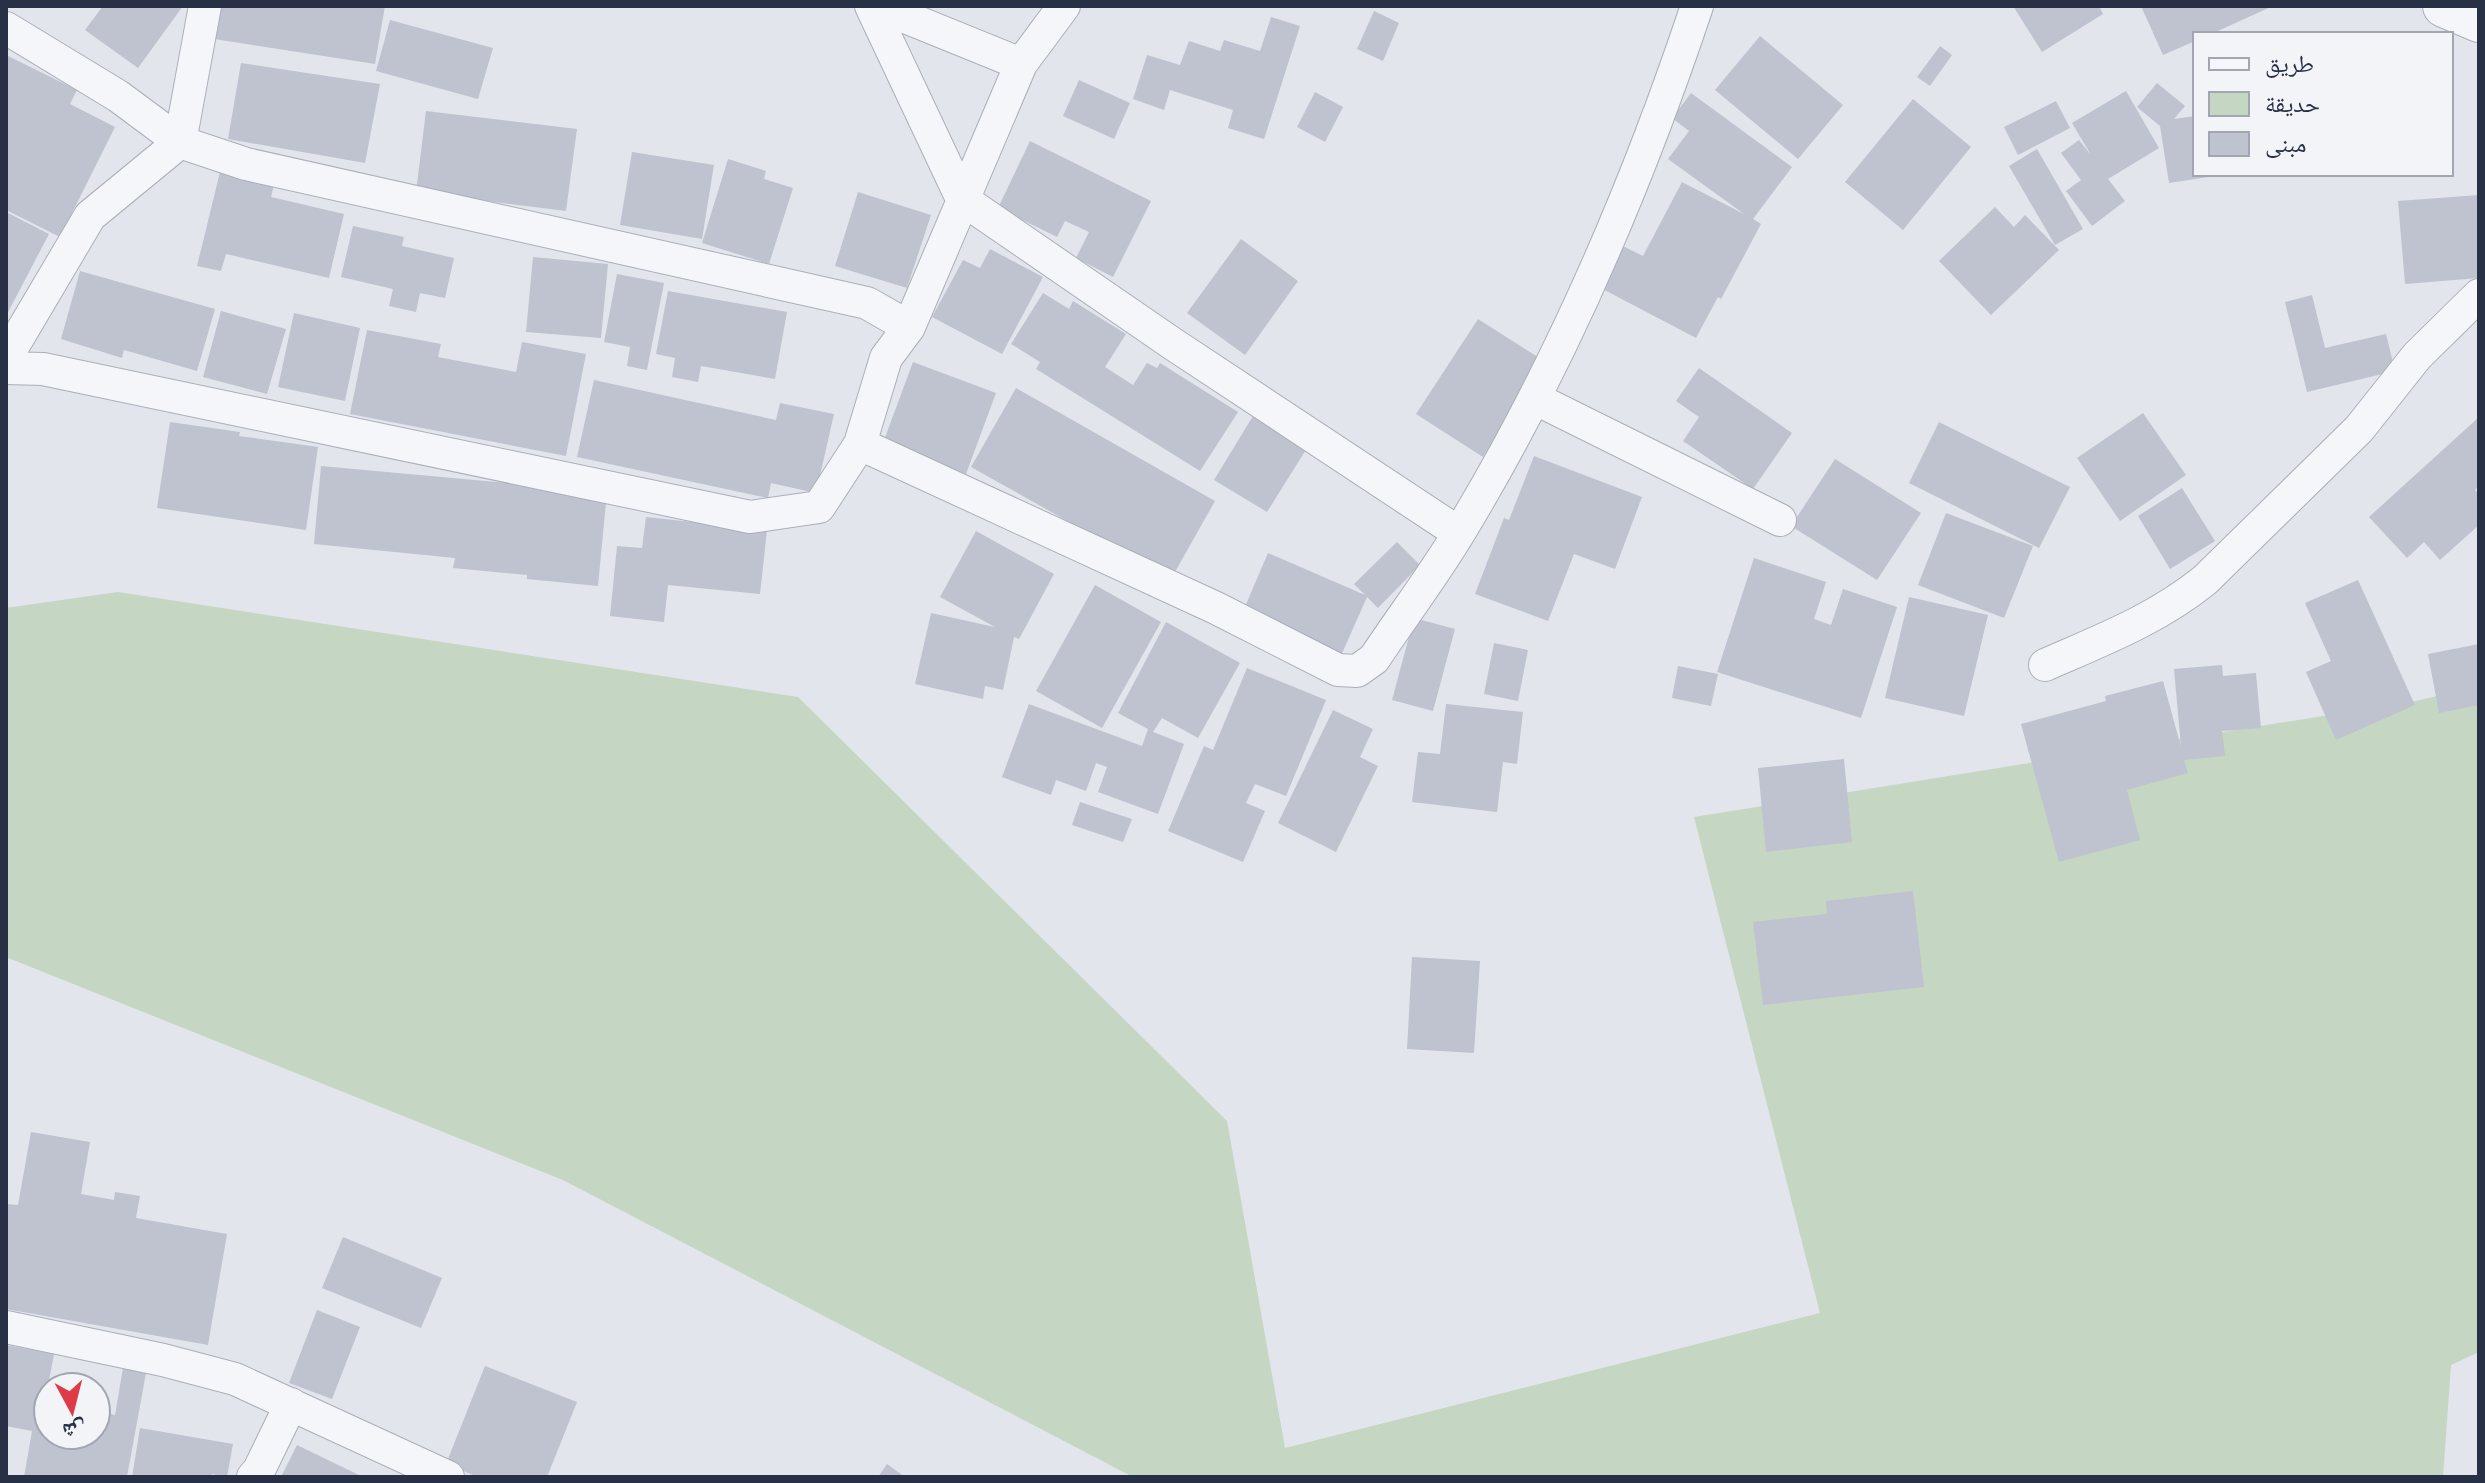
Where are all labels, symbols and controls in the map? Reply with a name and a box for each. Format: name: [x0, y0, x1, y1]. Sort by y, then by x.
legend: [2193, 32, 2453, 176]
text: طريق: [2265, 48, 2314, 79]
text: حديقة: [2265, 88, 2320, 119]
text: مبنى: [2265, 128, 2306, 159]
north arrow: [32, 1371, 112, 1451]
text: ش: [61, 1415, 88, 1446]

